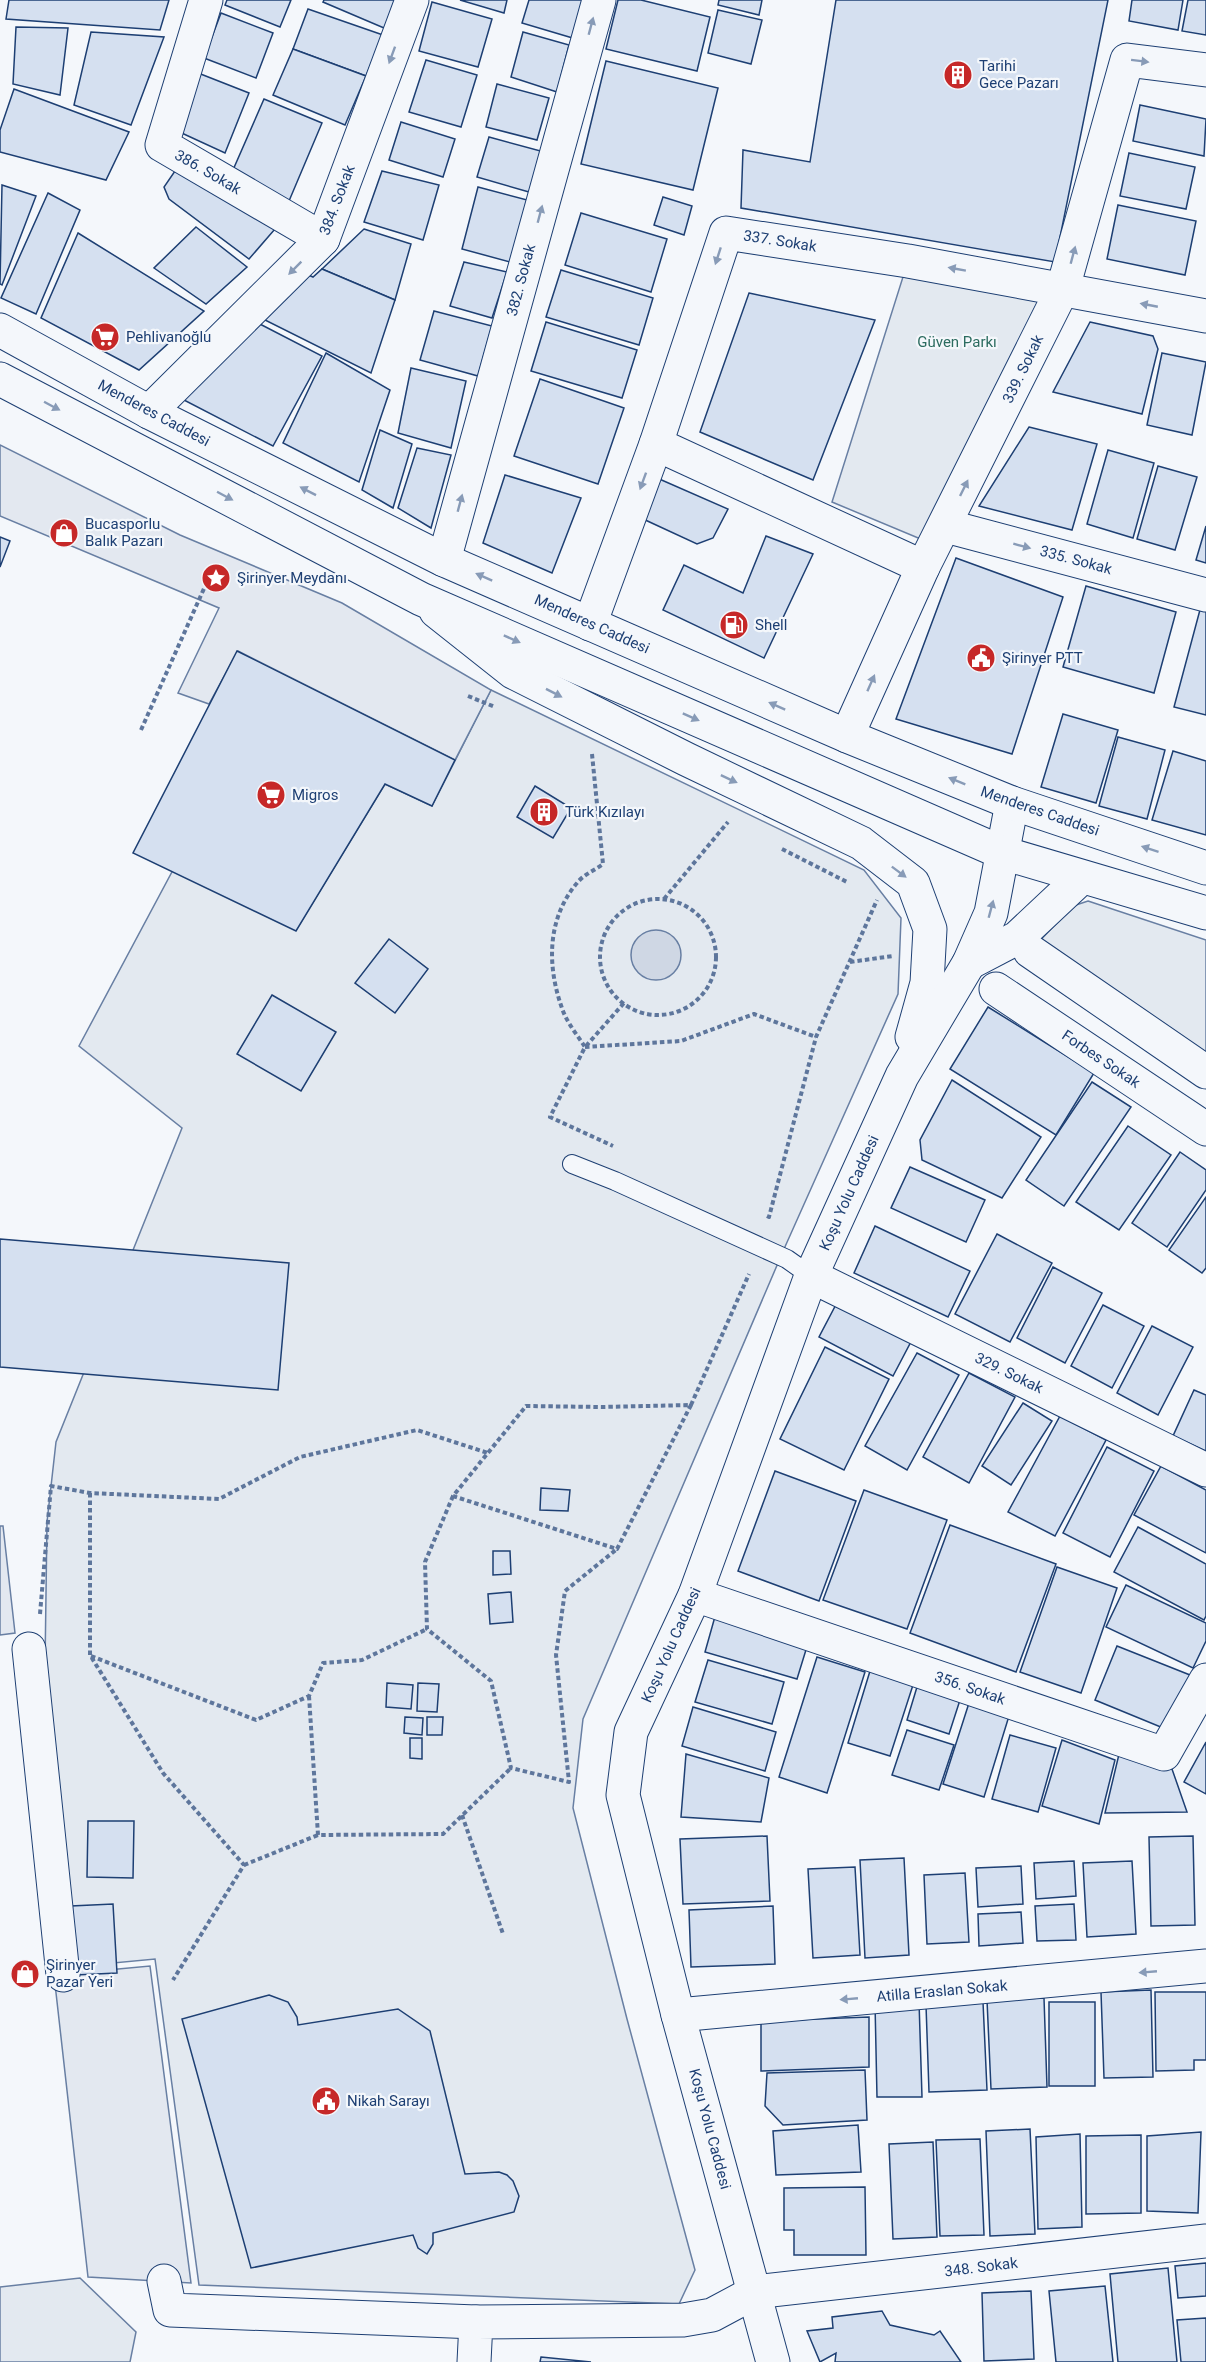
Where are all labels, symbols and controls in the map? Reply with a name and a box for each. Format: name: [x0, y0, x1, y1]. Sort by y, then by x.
one-way arrow: [587, 17, 597, 35]
one-way arrow: [386, 46, 396, 64]
place label: Tarihi Gece Pazarı: [979, 57, 1059, 92]
one-way arrow: [1131, 57, 1150, 66]
building icon: Tarihi Gece Pazarı: [942, 59, 974, 91]
street label: 386. Sokak: [172, 146, 245, 198]
street label: 384. Sokak: [315, 162, 359, 238]
one-way arrow: [535, 205, 545, 223]
street label: 337. Sokak: [742, 226, 818, 256]
street label: 382. Sokak: [503, 242, 539, 318]
one-way arrow: [1068, 246, 1078, 264]
one-way arrow: [713, 247, 722, 265]
one-way arrow: [288, 260, 302, 274]
one-way arrow: [947, 264, 966, 273]
one-way arrow: [1139, 300, 1158, 309]
supermarket icon: Pehlivanoğlu: [89, 321, 121, 353]
place label: Pehlivanoğlu: [126, 328, 211, 346]
street label: 339. Sokak: [999, 332, 1047, 406]
park label: Güven Parkı: [917, 333, 997, 351]
street label: Menderes Caddesi: [95, 376, 213, 450]
one-way arrow: [44, 401, 61, 411]
one-way arrow: [638, 472, 647, 490]
one-way arrow: [959, 480, 969, 497]
one-way arrow: [300, 487, 317, 496]
one-way arrow: [217, 491, 234, 501]
one-way arrow: [456, 494, 465, 512]
place label: Bucasporlu Balık Pazarı: [85, 515, 163, 550]
shop icon: Bucasporlu Balık Pazarı: [48, 517, 80, 549]
one-way arrow: [1013, 542, 1031, 551]
street label: 335. Sokak: [1038, 542, 1114, 578]
place icon: Şirinyer Meydanı: [200, 562, 232, 594]
place label: Şirinyer Meydanı: [237, 569, 347, 587]
one-way arrow: [474, 572, 492, 582]
street label: Menderes Caddesi: [532, 591, 652, 657]
fuel station icon: Shell: [718, 609, 750, 641]
place label: Shell: [755, 616, 787, 634]
one-way arrow: [504, 634, 521, 643]
public building icon: Şirinyer PTT: [965, 642, 997, 674]
place label: Şirinyer PTT: [1002, 649, 1083, 667]
one-way arrow: [866, 674, 876, 692]
one-way arrow: [545, 687, 563, 697]
one-way arrow: [768, 701, 786, 711]
one-way arrow: [682, 713, 700, 722]
one-way arrow: [720, 774, 738, 784]
one-way arrow: [948, 776, 966, 786]
supermarket icon: Migros: [255, 779, 287, 811]
street label: Menderes Caddesi: [978, 782, 1102, 840]
place label: Migros: [292, 786, 338, 804]
building icon: Türk Kızılayı: [528, 796, 560, 828]
place label: Türk Kızılayı: [565, 803, 645, 821]
one-way arrow: [1141, 844, 1159, 854]
one-way arrow: [891, 866, 907, 879]
one-way arrow: [987, 900, 996, 918]
street label: Forbes Sokak: [1058, 1026, 1144, 1092]
street label: Koşu Yolu Caddesi: [815, 1133, 883, 1253]
street label: 329. Sokak: [972, 1349, 1046, 1397]
street label: Koşu Yolu Caddesi: [637, 1585, 705, 1705]
street label: 356. Sokak: [932, 1667, 1008, 1709]
place label: Şirinyer Pazar Yeri: [46, 1956, 113, 1991]
shop icon: Şirinyer Pazar Yeri: [9, 1958, 41, 1990]
one-way arrow: [1138, 1967, 1157, 1977]
street label: Atilla Eraslan Sokak: [876, 1976, 1009, 2006]
one-way arrow: [839, 1994, 858, 2004]
street label: Koşu Yolu Caddesi: [685, 2067, 735, 2191]
public building icon: Nikah Sarayı: [310, 2085, 342, 2117]
place label: Nikah Sarayı: [347, 2092, 430, 2110]
street label: 348. Sokak: [943, 2254, 1019, 2280]

